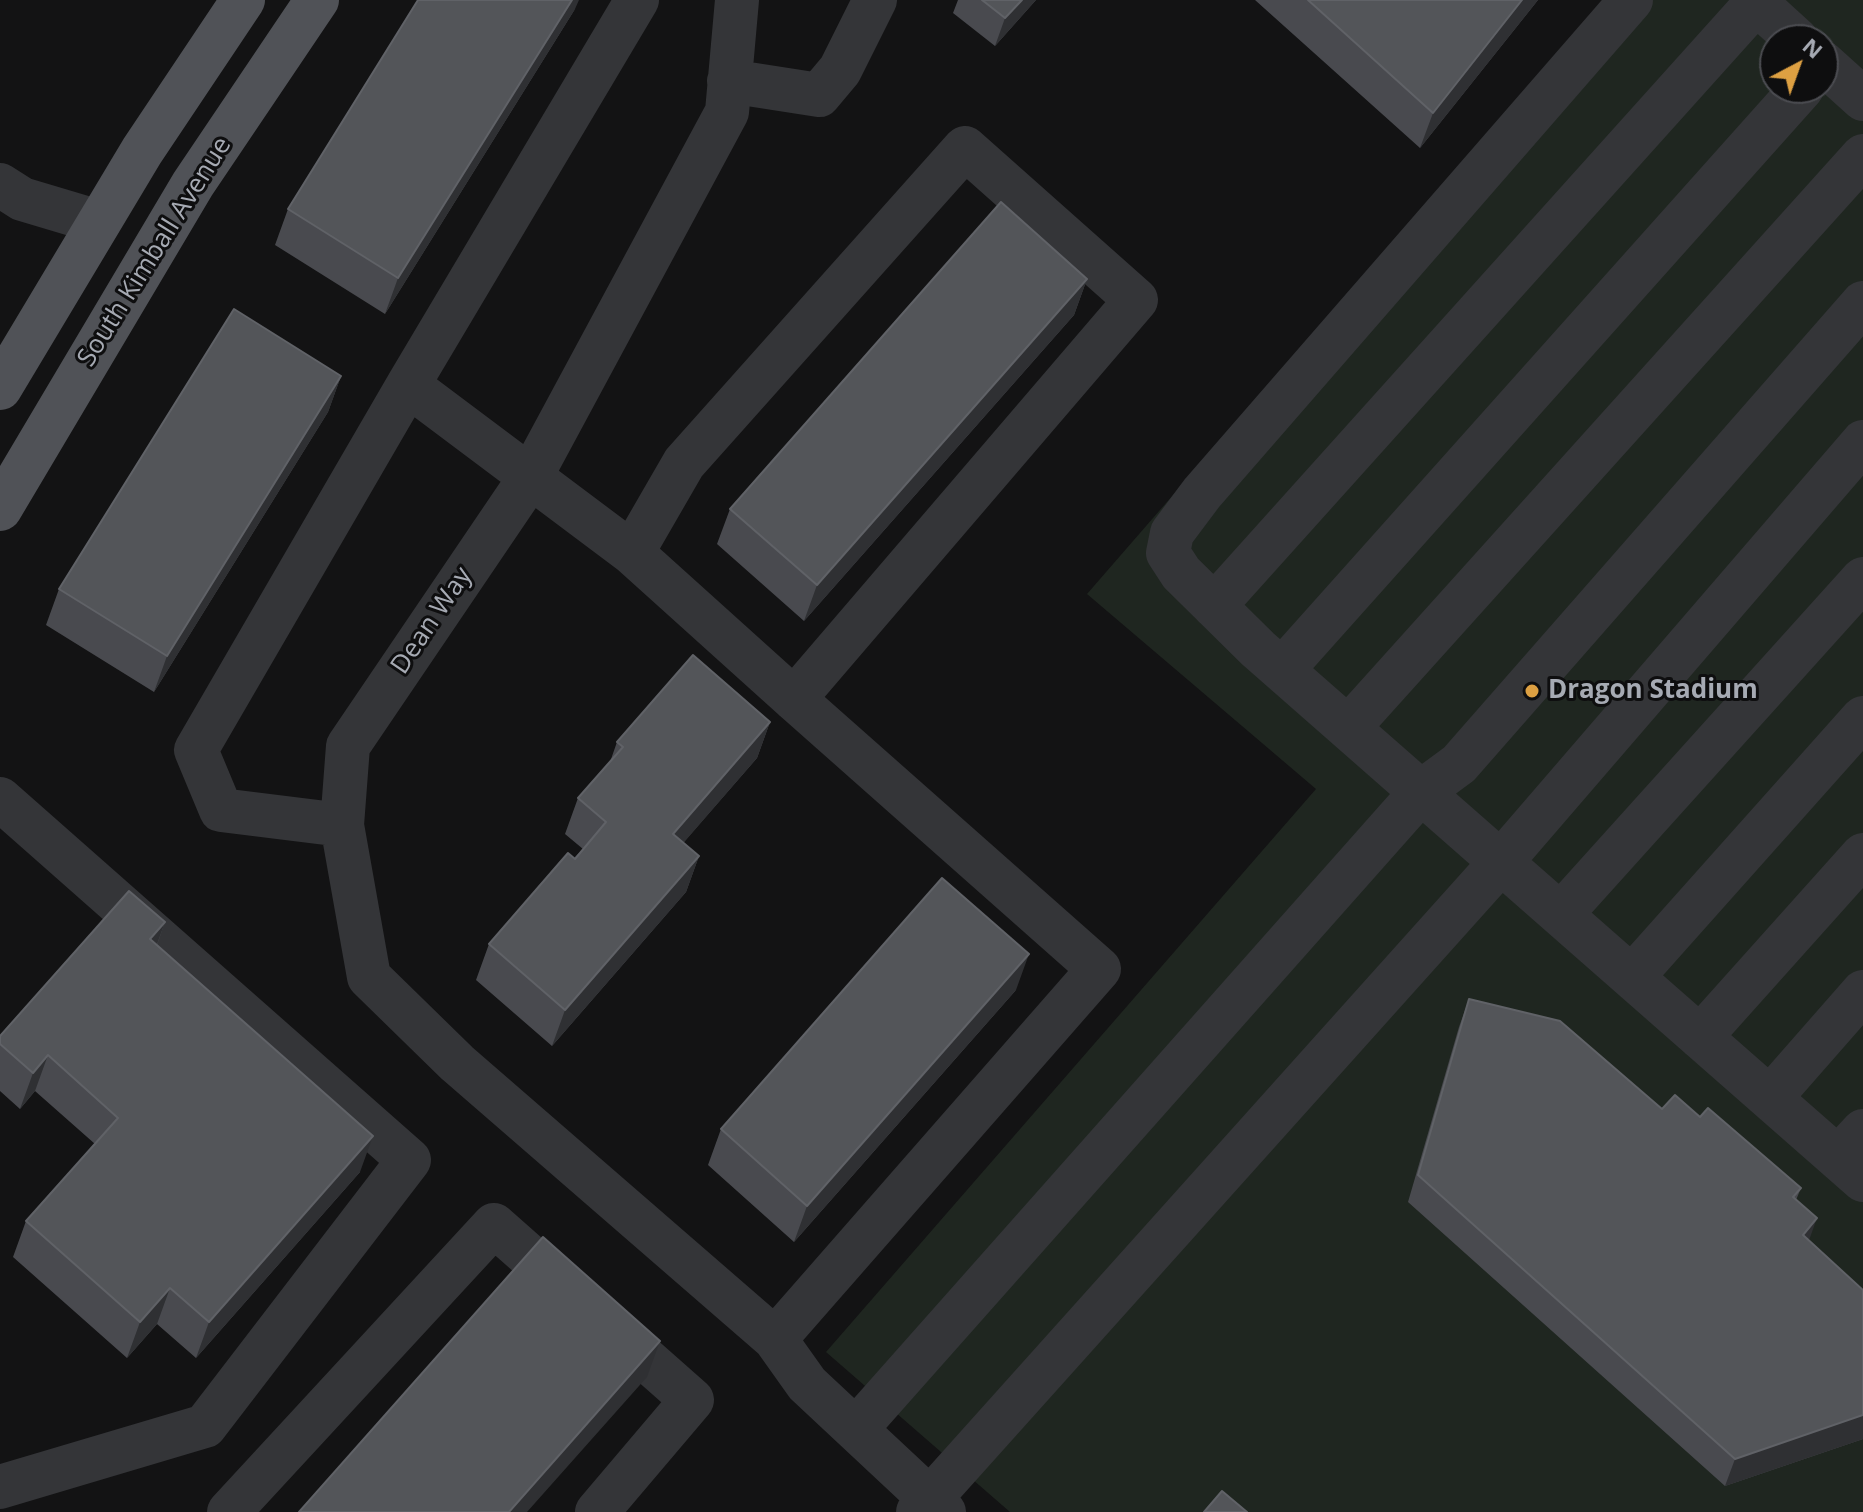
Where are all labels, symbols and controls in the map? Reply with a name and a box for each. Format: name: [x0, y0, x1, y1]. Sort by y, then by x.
north arrow: [1759, 24, 1839, 104]
text: N: [1797, 30, 1830, 65]
street label: South Kimball Avenue: [72, 131, 238, 373]
street label: Dean Way: [385, 562, 479, 680]
place label: Dragon Stadium: [1548, 675, 1758, 707]
marker: Dragon Stadium: [1523, 682, 1541, 700]

